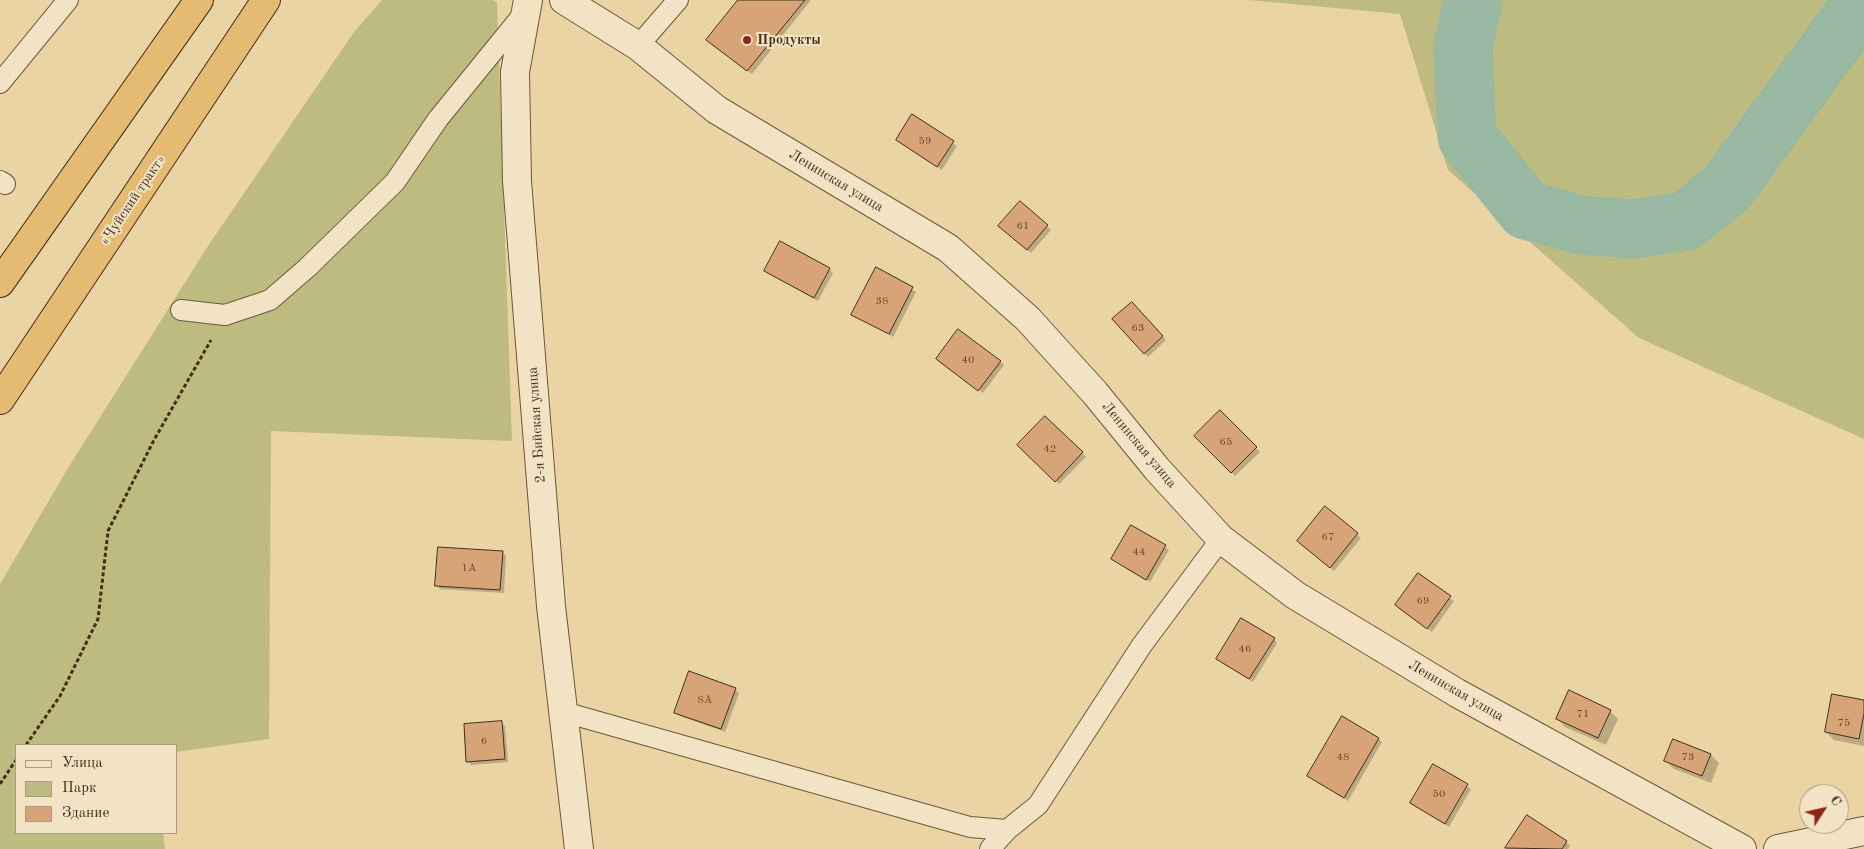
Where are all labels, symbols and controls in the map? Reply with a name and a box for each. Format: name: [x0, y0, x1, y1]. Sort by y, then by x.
place label: Продукты: [757, 32, 821, 48]
marker: Продукты: [741, 34, 753, 46]
house number: 59: [919, 134, 931, 148]
street label: Ленинская улица: [786, 146, 886, 216]
street label: «Чуйский тракт»: [97, 152, 169, 248]
house number: 61: [1017, 219, 1029, 233]
house number: 38: [876, 294, 888, 308]
house number: 63: [1132, 321, 1144, 335]
house number: 40: [962, 353, 974, 367]
street label: 2-я Бийская улица: [525, 366, 549, 484]
street label: Ленинская улица: [1098, 399, 1180, 491]
house number: 65: [1220, 435, 1232, 449]
house number: 42: [1044, 442, 1056, 456]
house number: 67: [1322, 530, 1334, 544]
house number: 44: [1133, 545, 1145, 559]
house number: 1А: [462, 561, 476, 575]
house number: 69: [1417, 594, 1429, 608]
house number: 46: [1239, 642, 1251, 656]
street label: Ленинская улица: [1405, 657, 1507, 725]
house number: 8А: [698, 693, 712, 707]
house number: 71: [1577, 707, 1589, 721]
house number: 75: [1838, 716, 1850, 730]
house number: 6: [481, 734, 487, 748]
legend: [15, 744, 178, 834]
house number: 48: [1337, 750, 1349, 764]
house number: 73: [1682, 750, 1694, 764]
text: Улица: [62, 756, 103, 771]
text: Парк: [62, 781, 97, 796]
north arrow: [1799, 784, 1849, 834]
house number: 50: [1433, 787, 1445, 801]
text: С: [1827, 793, 1844, 809]
text: Здание: [62, 806, 109, 821]

